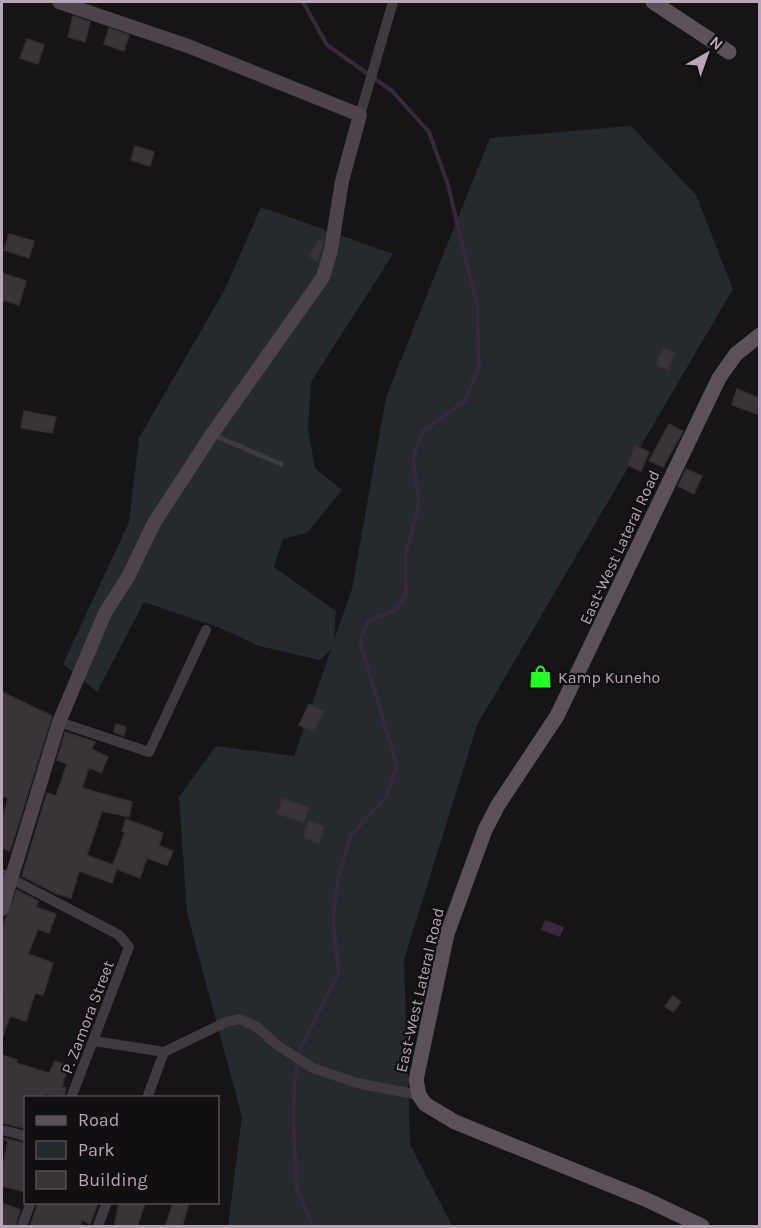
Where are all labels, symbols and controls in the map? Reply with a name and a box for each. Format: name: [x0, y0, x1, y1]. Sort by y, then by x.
north arrow: [677, 24, 737, 84]
text: N: [706, 32, 727, 54]
street label: East-West Lateral Road: [575, 467, 664, 627]
shop icon: Kamp Kuneho: [527, 664, 553, 690]
place label: Kamp Kuneho: [558, 668, 660, 687]
street label: East-West Lateral Road: [391, 906, 448, 1074]
street label: P. Zamora Street: [57, 958, 118, 1077]
legend: [24, 1096, 219, 1204]
text: Road: [78, 1109, 119, 1131]
text: Park: [78, 1139, 115, 1161]
text: Building: [78, 1169, 148, 1191]

